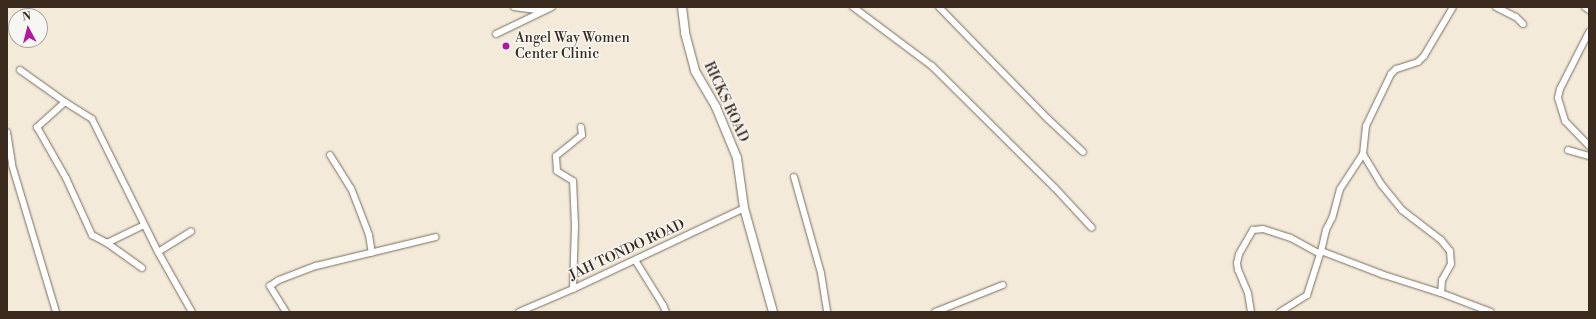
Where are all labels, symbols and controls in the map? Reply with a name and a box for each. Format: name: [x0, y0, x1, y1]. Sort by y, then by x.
north arrow: [8, 8, 48, 48]
text: N: [21, 10, 32, 25]
place label: Angel Way Women Center Clinic: [515, 30, 630, 62]
marker: Angel Way Women Center Clinic: [500, 40, 512, 52]
street label: RICKS ROAD: [700, 59, 752, 145]
street label: JAH TONDO ROAD: [567, 216, 687, 284]

